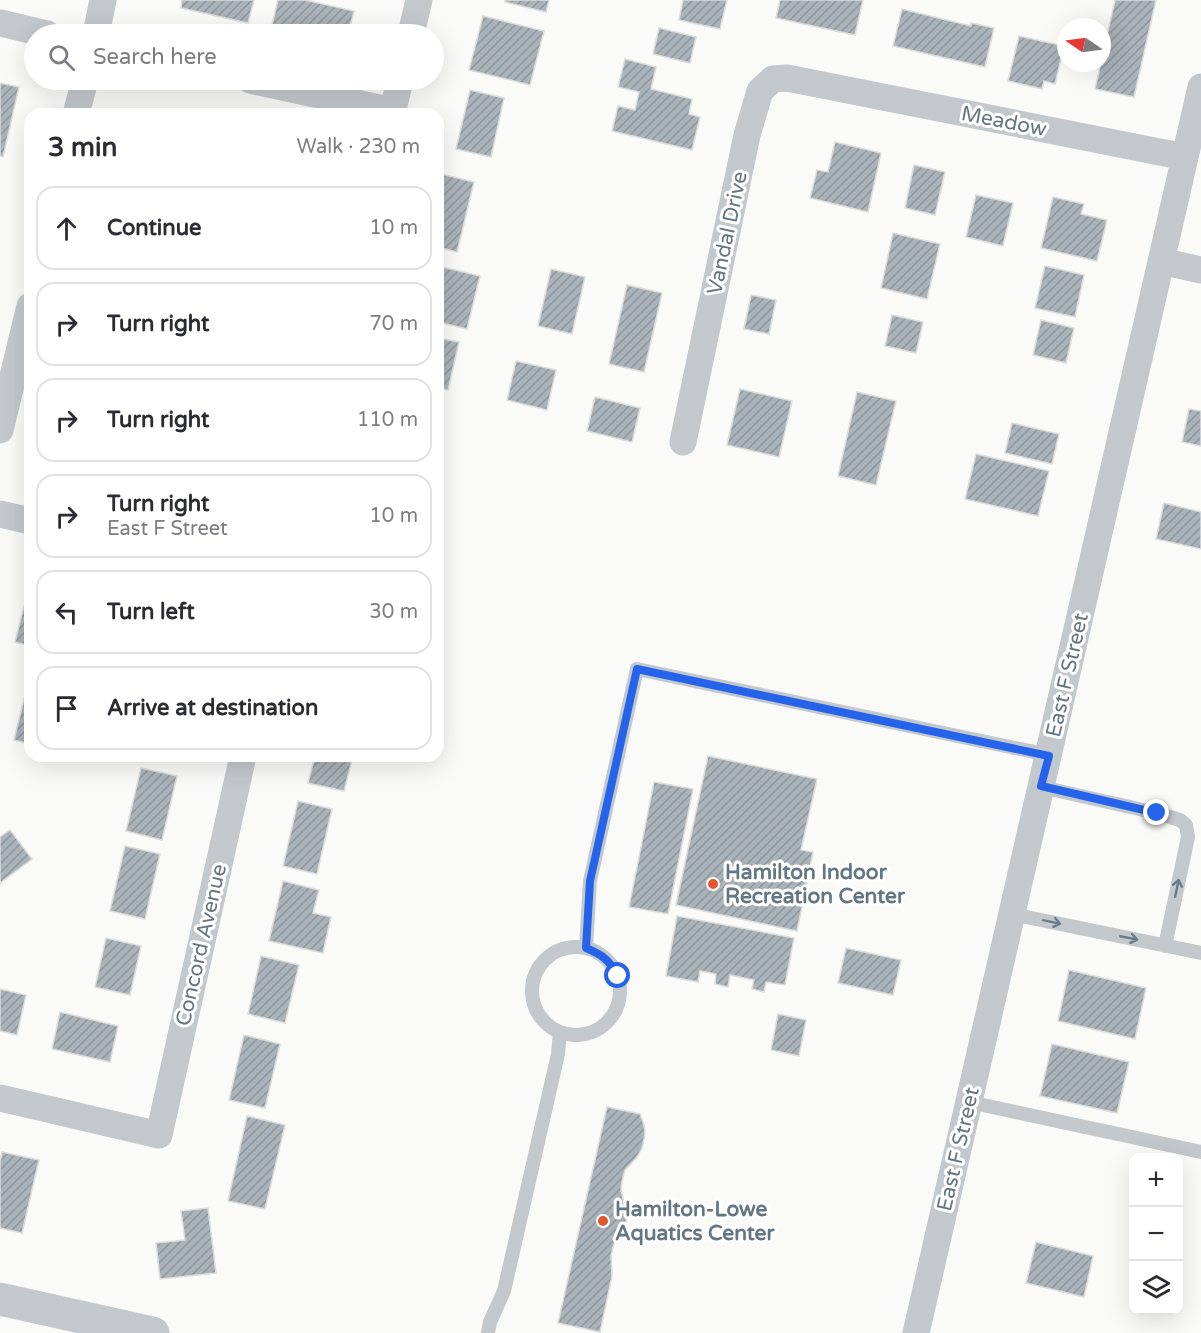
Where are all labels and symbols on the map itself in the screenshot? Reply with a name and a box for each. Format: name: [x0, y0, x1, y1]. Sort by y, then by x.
north arrow: [1057, 18, 1111, 72]
street label: Meadow: [959, 101, 1049, 142]
street label: Vandal Drive: [702, 169, 753, 297]
street label: East F Street: [1041, 611, 1094, 740]
route end: [1143, 799, 1169, 825]
place label: Hamilton Indoor Recreation Center: [725, 860, 906, 909]
street label: Concord Avenue: [171, 862, 232, 1028]
marker: Hamilton Indoor Recreation Center: [706, 877, 720, 891]
one-way arrow: [1172, 879, 1184, 898]
one-way arrow: [1042, 917, 1061, 929]
one-way arrow: [1118, 933, 1138, 944]
route start: [604, 962, 630, 988]
street label: East F Street: [932, 1085, 985, 1214]
place label: Hamilton-Lowe Aquatics Center: [615, 1197, 775, 1246]
marker: Hamilton-Lowe Aquatics Center: [596, 1214, 610, 1228]

